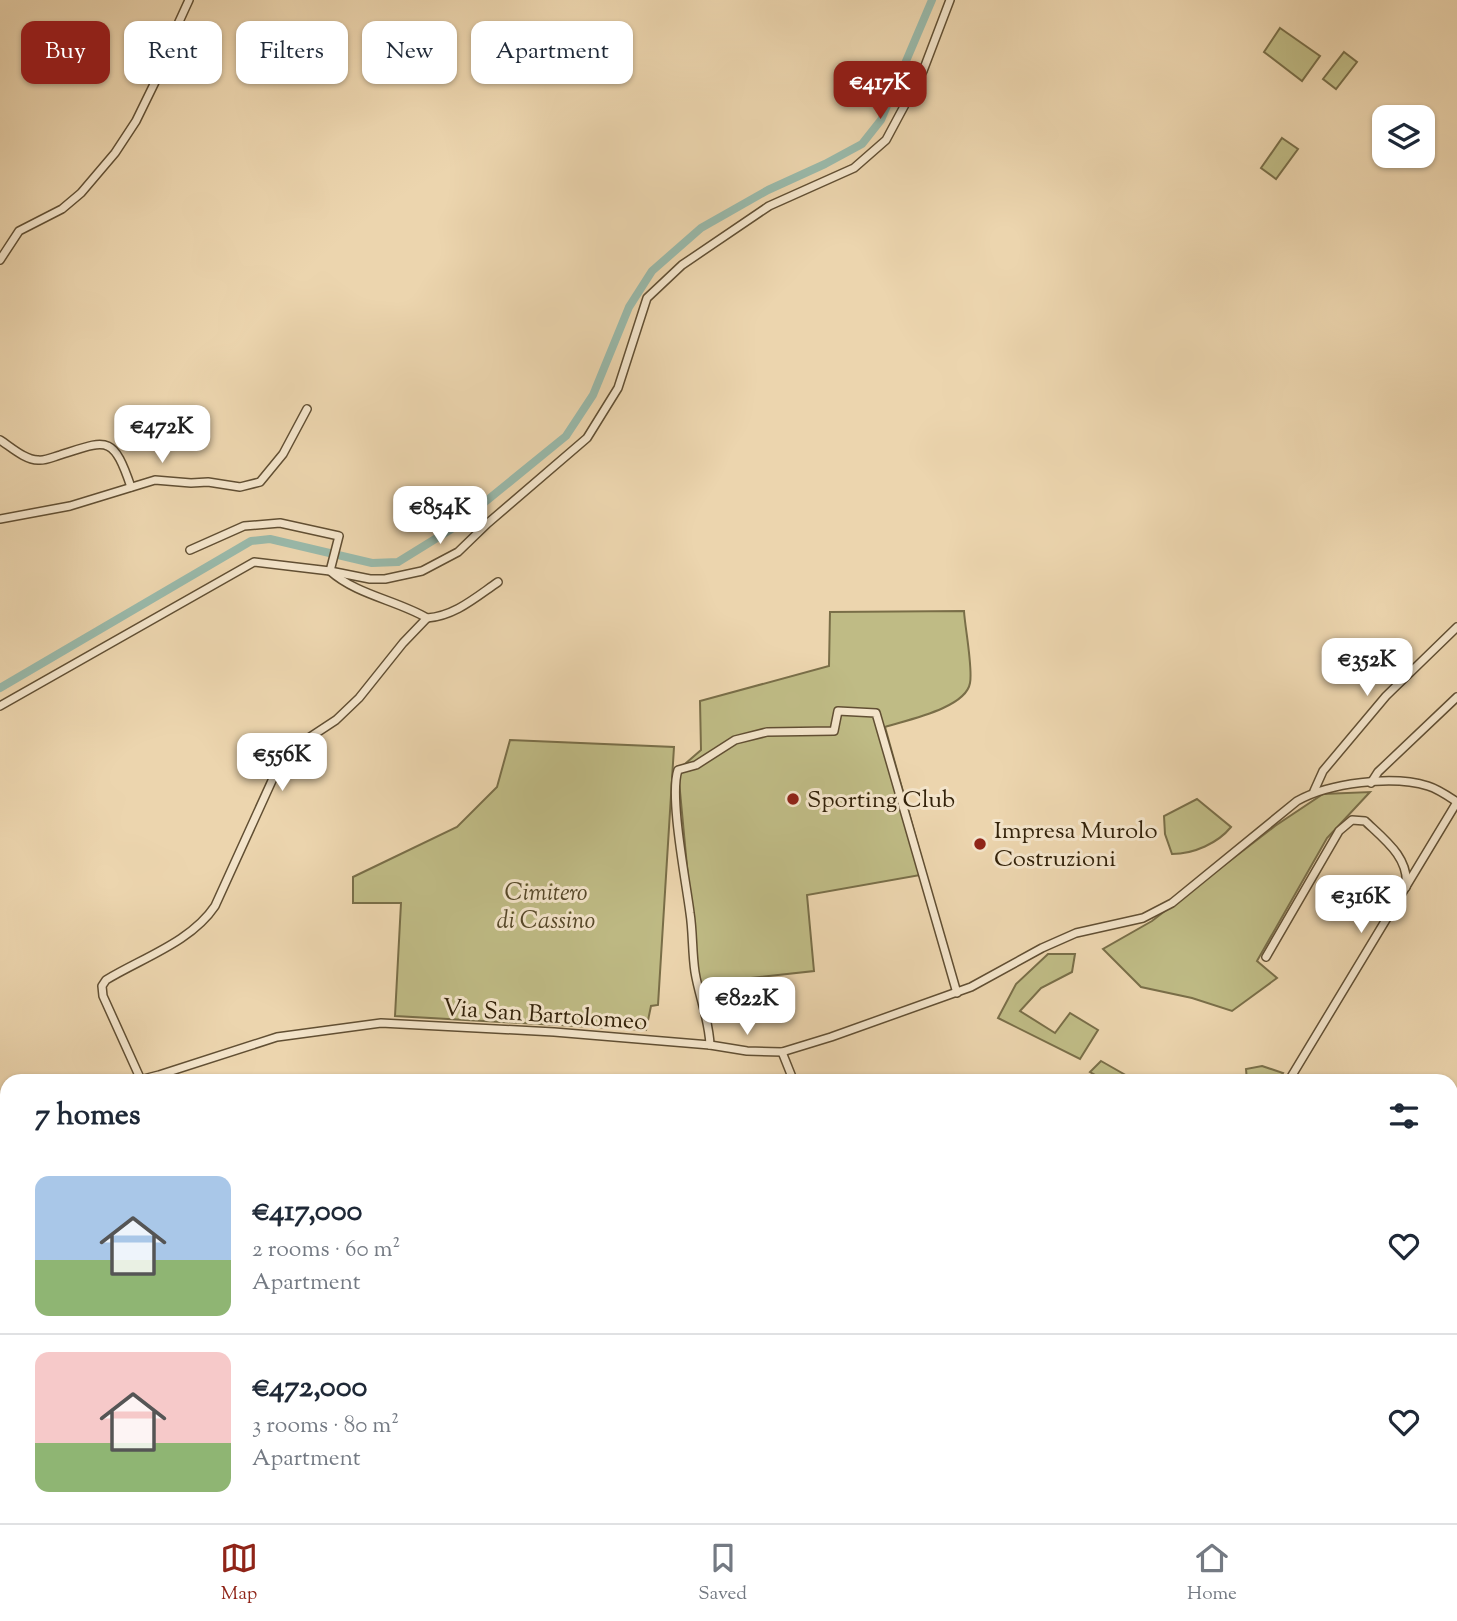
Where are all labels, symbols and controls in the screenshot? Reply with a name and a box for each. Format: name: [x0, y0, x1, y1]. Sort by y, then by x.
chip: Buy: [21, 21, 110, 84]
chip: Rent: [124, 21, 222, 84]
chip: Filters: [236, 21, 348, 84]
chip: New: [362, 21, 457, 84]
chip: Apartment: [471, 21, 633, 84]
pin: €417K: [831, 61, 929, 121]
text: €417K: [850, 67, 910, 100]
map controls: [1372, 105, 1435, 168]
button: layers: [1372, 105, 1435, 168]
pin: €472K: [113, 406, 211, 465]
text: €472K: [130, 411, 194, 444]
pin: €854K: [391, 486, 489, 546]
text: €854K: [409, 492, 471, 525]
pin: €352K: [1318, 638, 1416, 698]
text: €352K: [1338, 644, 1396, 677]
pin: €556K: [233, 734, 331, 793]
text: €556K: [253, 739, 311, 772]
place label: Sporting Club: [807, 784, 955, 818]
marker: Sporting Club: [785, 791, 801, 807]
place label: Impresa Murolo Costruzioni: [994, 815, 1158, 877]
marker: Impresa Murolo Costruzioni: [972, 836, 988, 852]
pin: €316K: [1312, 876, 1410, 935]
park label: Cimitero di Cassino: [497, 877, 595, 939]
text: €316K: [1331, 881, 1391, 914]
pin: €822K: [698, 978, 796, 1037]
text: €822K: [715, 983, 779, 1016]
street label: Via San Bartolomeo: [441, 992, 648, 1040]
text: 7 homes: [35, 1095, 140, 1138]
icon: filters: [1385, 1097, 1423, 1135]
text: €417,000: [252, 1191, 362, 1234]
icon: home: [91, 1204, 175, 1288]
icon: heart: [1385, 1227, 1423, 1265]
text: 2 rooms · 60 m²: [252, 1234, 400, 1267]
text: Apartment: [252, 1267, 361, 1300]
text: €472,000: [252, 1367, 367, 1410]
icon: home: [91, 1380, 175, 1464]
icon: heart: [1385, 1403, 1423, 1441]
text: 3 rooms · 80 m²: [252, 1410, 399, 1443]
text: Apartment: [252, 1443, 361, 1476]
tab: Map: [220, 1539, 258, 1608]
tab: Saved: [698, 1539, 747, 1608]
tab: Home: [1187, 1539, 1237, 1608]

